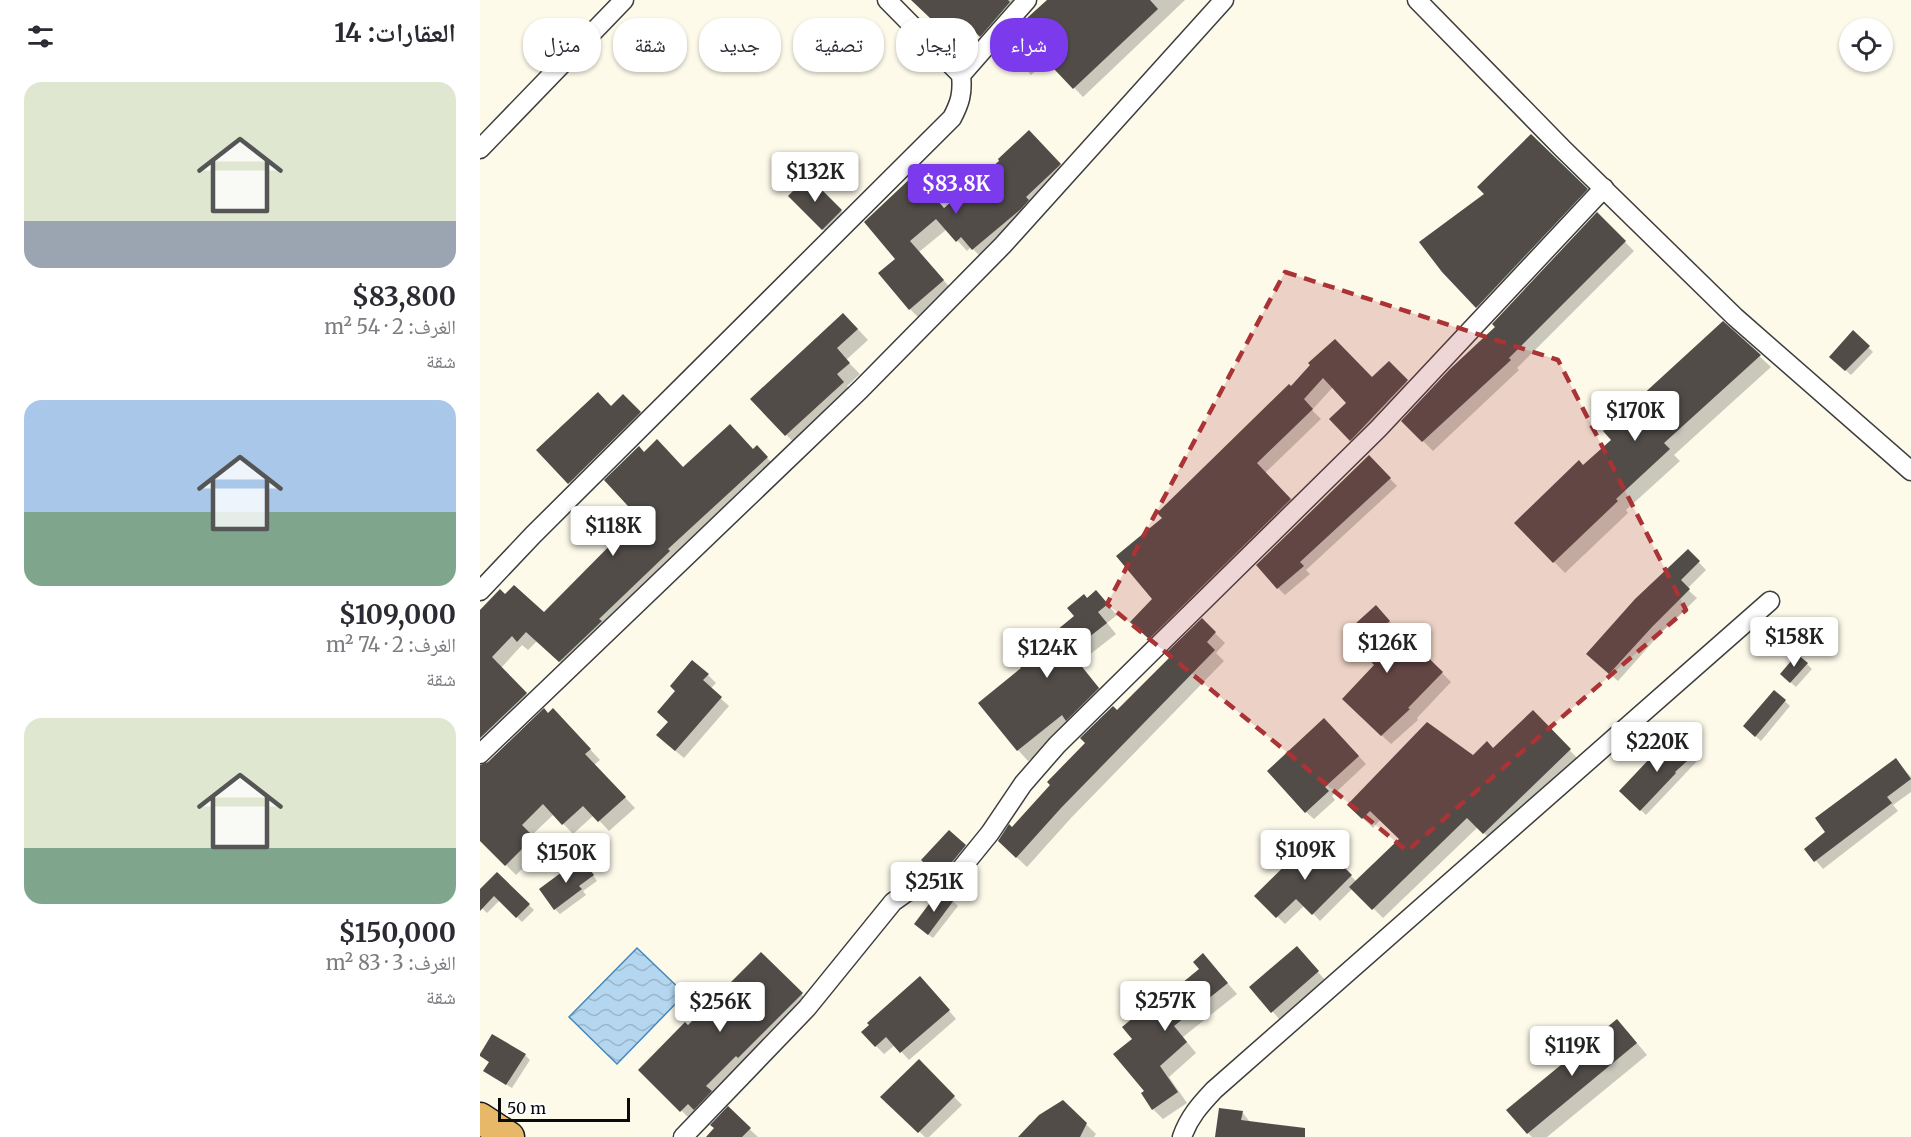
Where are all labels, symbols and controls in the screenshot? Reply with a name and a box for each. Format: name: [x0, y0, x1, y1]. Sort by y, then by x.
text: العقارات: 14: [334, 16, 456, 49]
chip: منزل: [523, 18, 601, 72]
chip: شقة: [613, 18, 687, 72]
chip: جديد: [699, 18, 781, 72]
chip: تصفية: [793, 18, 884, 72]
chip: إيجار: [896, 18, 978, 72]
chip: شراء: [990, 18, 1068, 72]
map controls: [1839, 18, 1893, 72]
button: locate: [1839, 18, 1893, 72]
icon: filters: [24, 20, 57, 53]
icon: home: [186, 121, 294, 229]
pin: $132K: [773, 152, 857, 203]
text: $132K: [786, 159, 844, 184]
pin: $83.8K: [907, 164, 1005, 215]
text: $83.8K: [922, 171, 990, 196]
text: $83,800: [352, 280, 456, 313]
text: الغرف: 2 · 54 m²: [324, 314, 456, 339]
text: شقة: [426, 348, 456, 373]
pin: $170K: [1593, 391, 1677, 442]
text: $170K: [1605, 398, 1665, 423]
icon: home: [186, 439, 294, 547]
pin: $118K: [571, 506, 655, 557]
text: $118K: [585, 513, 641, 538]
text: $109,000: [339, 598, 456, 631]
pin: $158K: [1752, 617, 1836, 668]
pin: $126K: [1345, 623, 1429, 674]
text: $158K: [1764, 624, 1824, 649]
pin: $124K: [1005, 628, 1089, 679]
text: $126K: [1357, 630, 1417, 655]
text: الغرف: 2 · 74 m²: [326, 632, 456, 657]
text: $124K: [1017, 635, 1077, 660]
text: شقة: [426, 666, 456, 691]
pin: $220K: [1615, 722, 1699, 773]
text: $220K: [1625, 729, 1689, 754]
icon: home: [186, 757, 294, 865]
pin: $109K: [1263, 830, 1347, 881]
pin: $150K: [524, 833, 608, 884]
text: $109K: [1275, 837, 1335, 862]
text: $150K: [536, 840, 596, 865]
pin: $251K: [892, 862, 976, 913]
text: $251K: [905, 869, 963, 894]
text: $150,000: [339, 916, 456, 949]
text: الغرف: 3 · 83 m²: [326, 950, 456, 975]
pin: $257K: [1123, 981, 1207, 1032]
pin: $256K: [678, 982, 762, 1033]
text: شقة: [426, 984, 456, 1009]
text: $257K: [1134, 988, 1196, 1013]
text: $256K: [689, 989, 751, 1014]
pin: $119K: [1530, 1026, 1614, 1077]
text: $119K: [1544, 1033, 1600, 1058]
scale bar: [498, 1095, 630, 1122]
text: 50 m: [507, 1098, 546, 1118]

